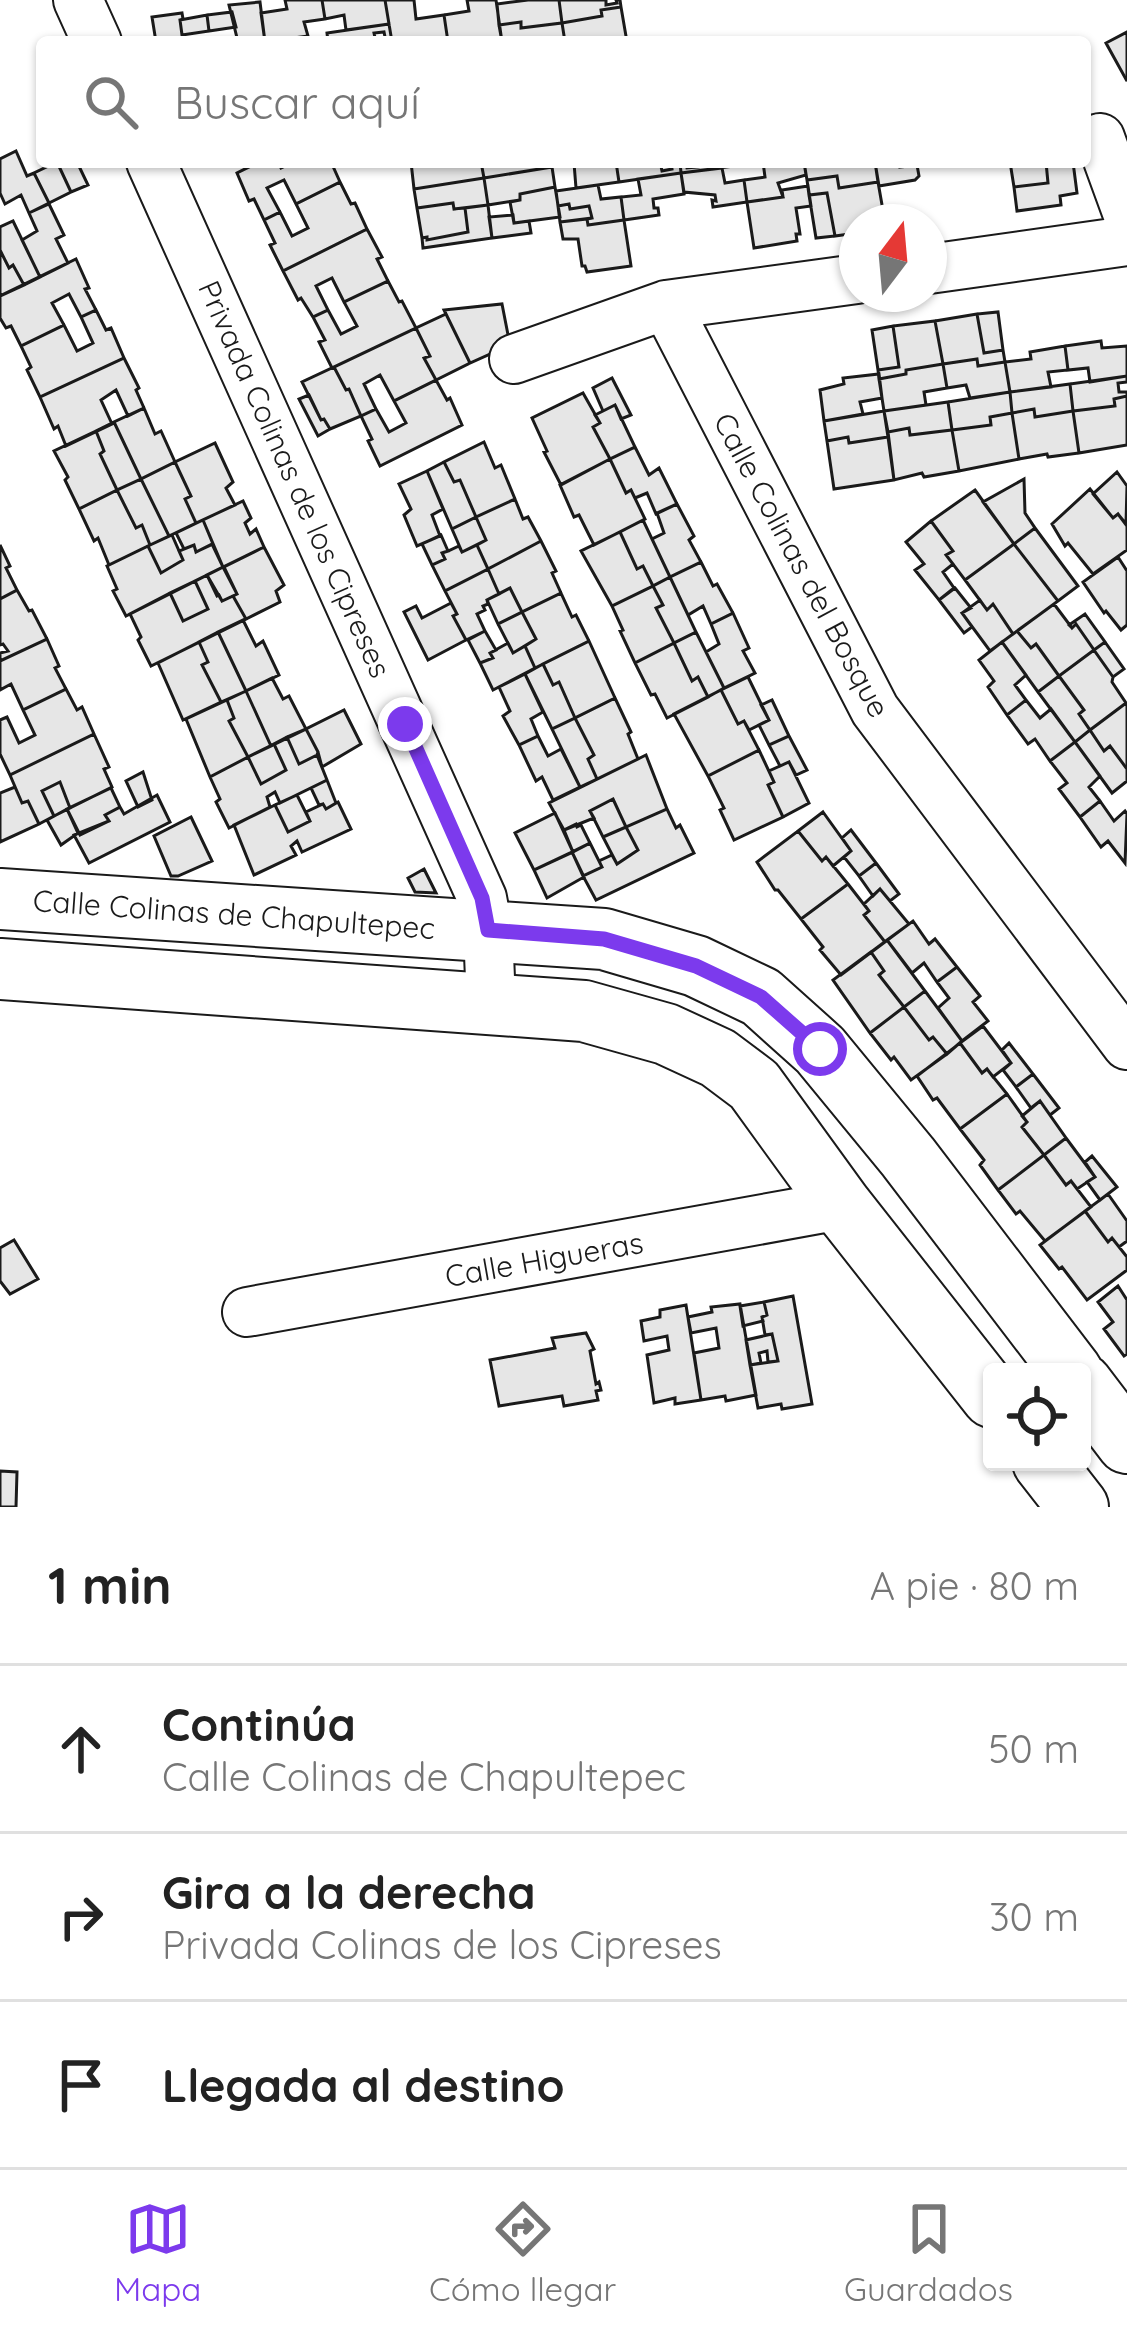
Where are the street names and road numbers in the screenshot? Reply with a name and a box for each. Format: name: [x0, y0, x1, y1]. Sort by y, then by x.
street label: Privada Colinas de los Cipreses: [190, 275, 400, 683]
street label: Calle Colinas del Bosque: [706, 406, 898, 724]
street label: Calle Colinas de Chapultepec: [32, 881, 436, 947]
street label: Calle Higueras: [442, 1223, 646, 1295]

